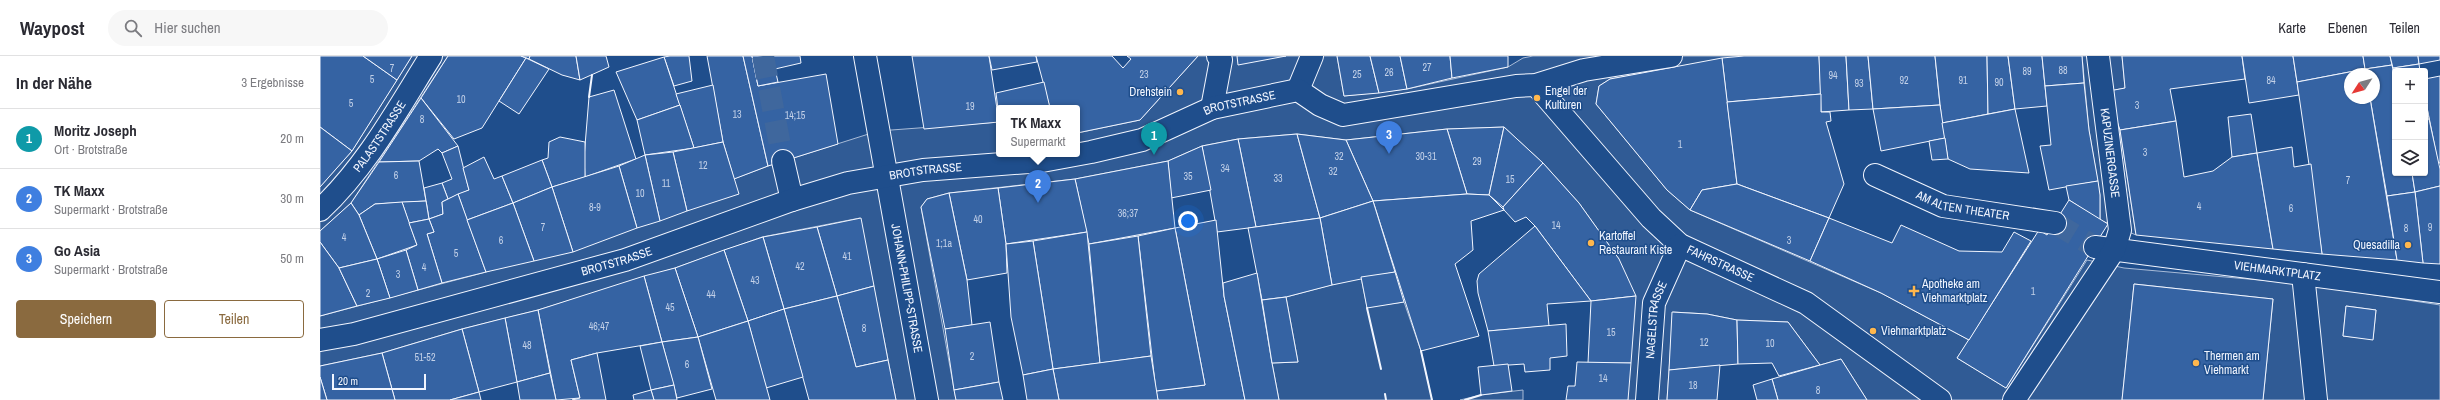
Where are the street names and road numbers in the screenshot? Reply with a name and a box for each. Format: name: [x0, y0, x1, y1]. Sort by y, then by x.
street label: BROTSTRASSE: [1201, 87, 1277, 119]
street label: PALASTSTRASSE: [350, 98, 410, 175]
street label: KAPUZINERGASSE: [2097, 107, 2123, 199]
street label: BROTSTRASSE: [888, 159, 963, 184]
street label: AM ALTEN THEATER: [1913, 186, 2011, 224]
street label: JOHANN-PHILIPP-STRASSE: [887, 222, 926, 354]
street label: FAHRSTRASSE: [1684, 241, 1757, 286]
street label: BROTSTRASSE: [579, 243, 654, 280]
street label: VIEHMARKTPLATZ: [2233, 257, 2322, 284]
street label: NAGELSTRASSE: [1642, 278, 1671, 359]

